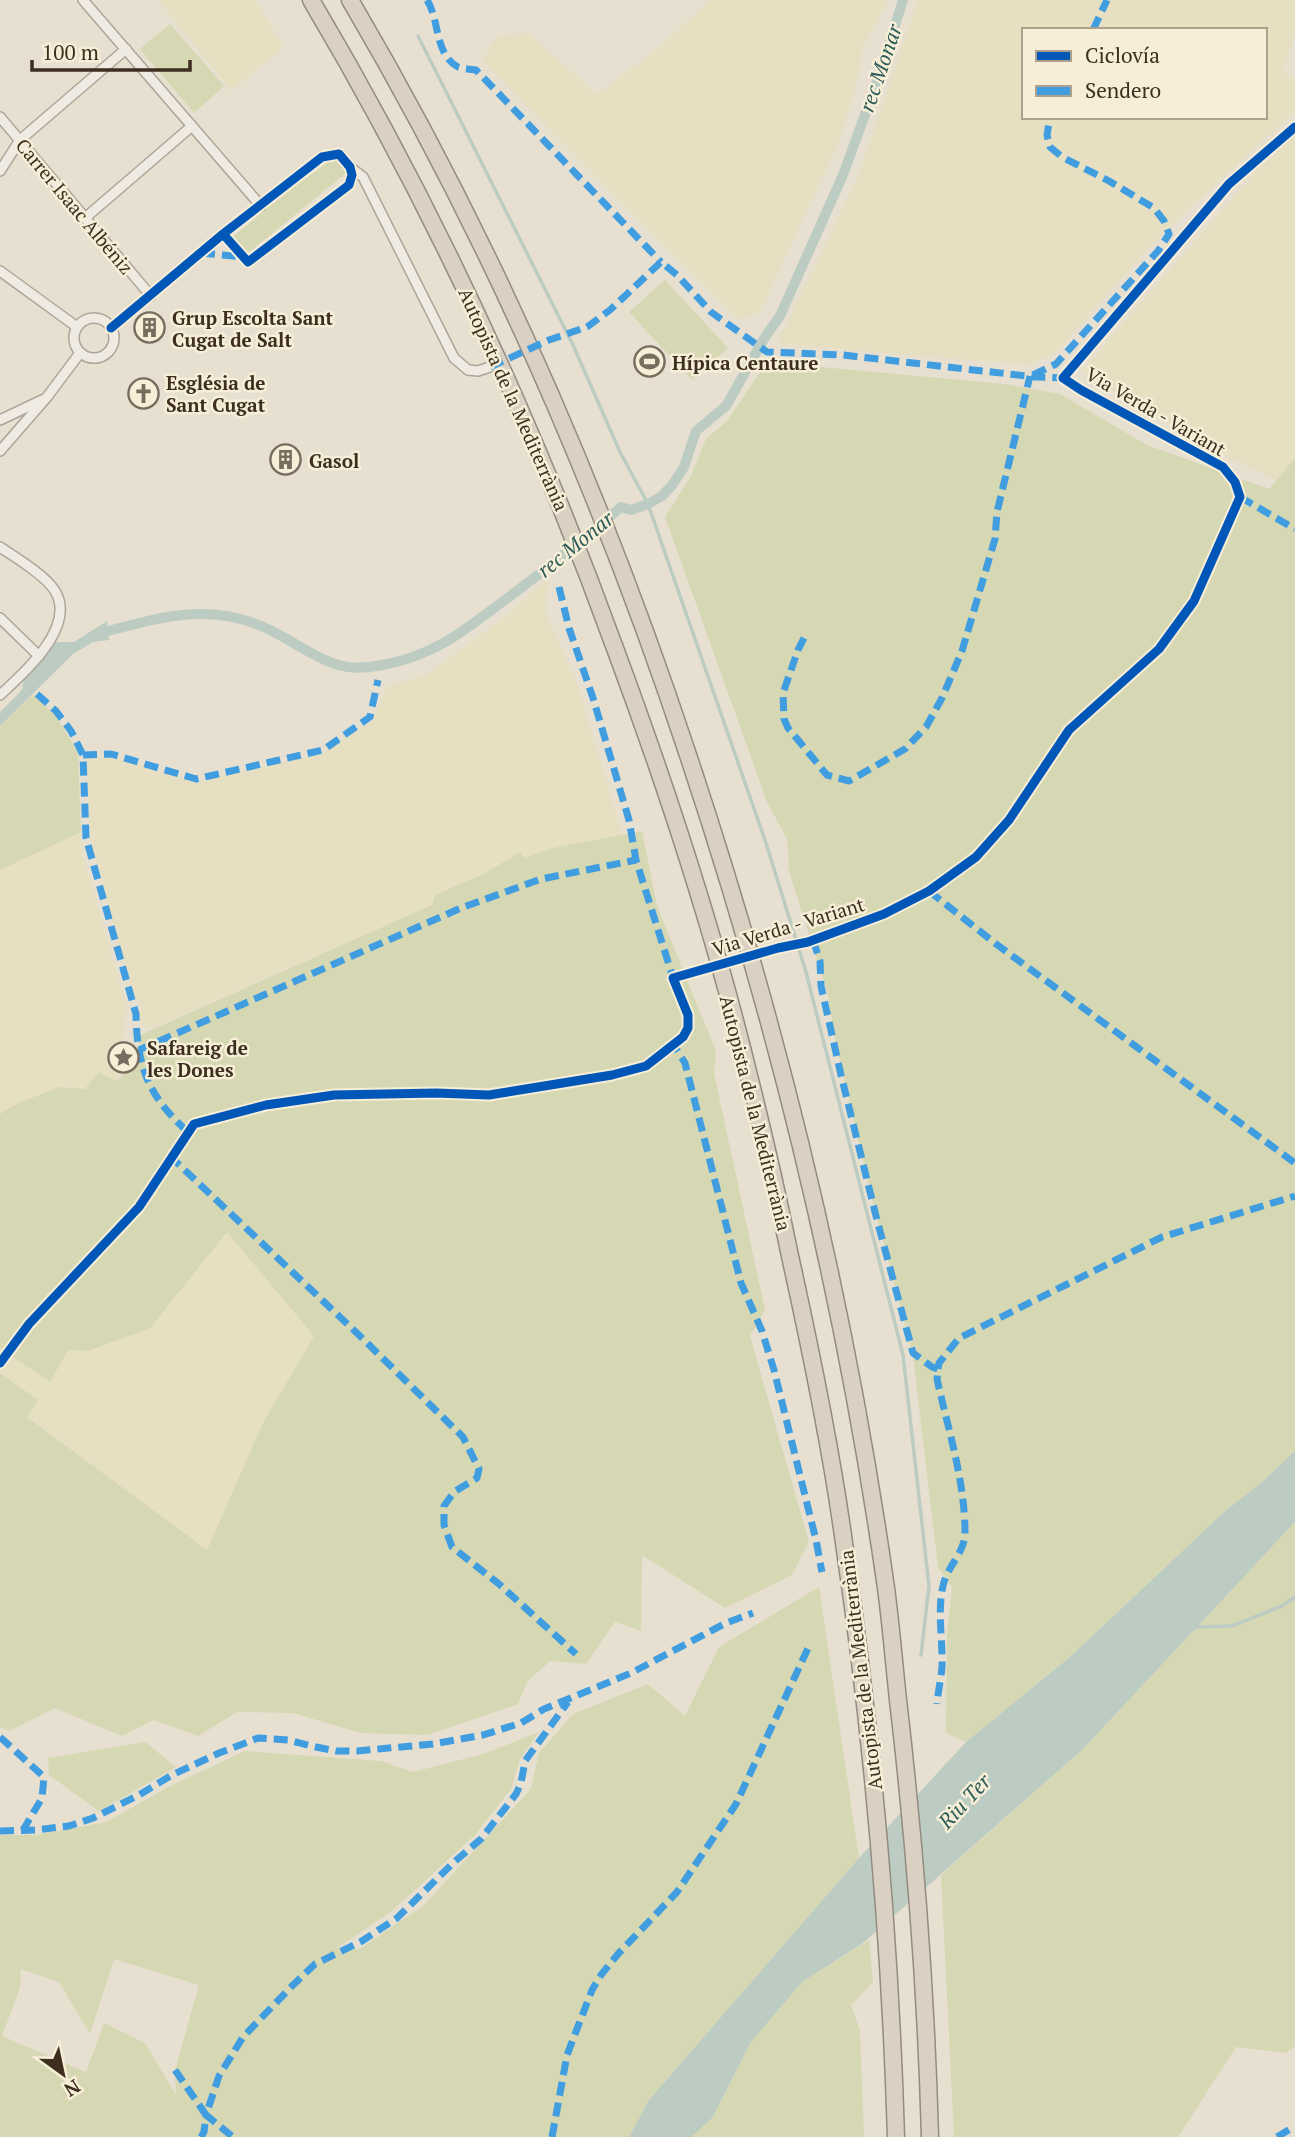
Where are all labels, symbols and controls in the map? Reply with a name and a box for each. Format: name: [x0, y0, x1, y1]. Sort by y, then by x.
water label: rec Monar: [852, 20, 908, 116]
scale bar: [32, 28, 189, 72]
legend: [1022, 28, 1267, 119]
text: 100 m: [42, 38, 99, 66]
text: Ciclovía: [1085, 41, 1160, 69]
text: Sendero: [1085, 76, 1161, 104]
street label: Carrer Isaac Albéniz: [11, 133, 139, 279]
street label: Autopista de la Mediterrània: [453, 283, 575, 515]
place label: Grup Escolta Sant Cugat de Salt: [172, 305, 333, 352]
building icon: Grup Escolta Sant Cugat de Salt: [132, 311, 166, 345]
sports icon: Hípica Centaure: [632, 345, 666, 379]
place label: Hípica Centaure: [672, 350, 819, 375]
street label: Via Verda - Variant: [1081, 361, 1231, 461]
place label: Església de Sant Cugat: [166, 370, 266, 417]
church icon: Església de Sant Cugat: [126, 376, 160, 410]
building icon: Gasol: [269, 443, 303, 477]
place label: Gasol: [309, 448, 359, 473]
water label: rec Monar: [531, 504, 620, 583]
street label: Via Verda - Variant: [709, 891, 867, 961]
street label: Autopista de la Mediterrània: [715, 993, 797, 1234]
place label: Safareig de les Dones: [147, 1035, 248, 1082]
place icon: Safareig de les Dones: [107, 1041, 141, 1075]
street label: Autopista de la Mediterrània: [833, 1548, 887, 1791]
water label: Riu Ter: [931, 1767, 997, 1835]
north arrow: [28, 2039, 98, 2109]
text: N: [59, 2074, 85, 2103]

